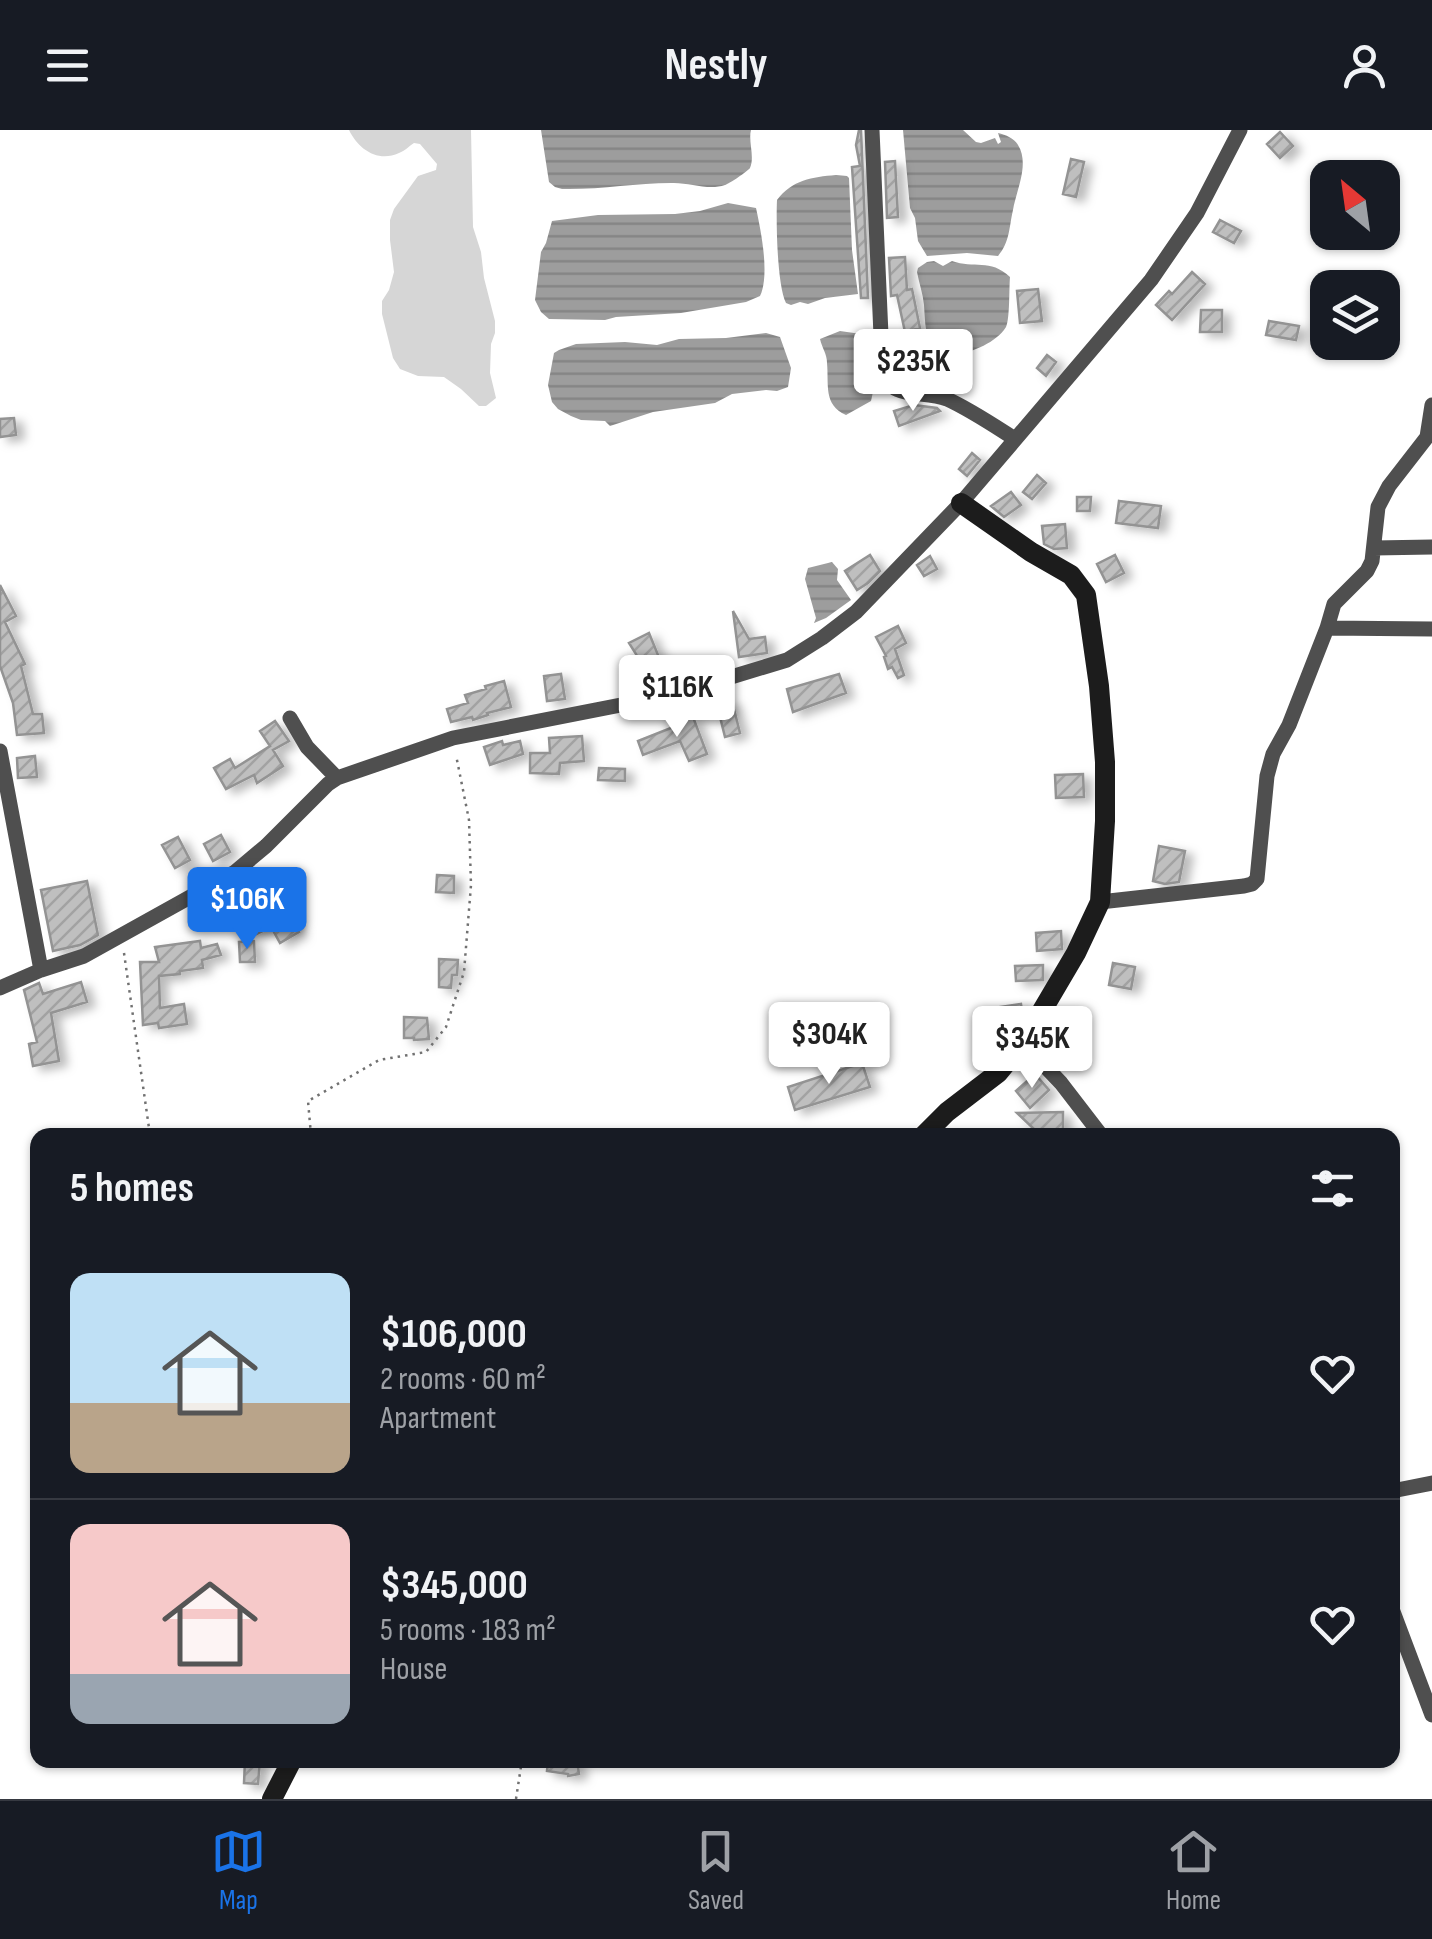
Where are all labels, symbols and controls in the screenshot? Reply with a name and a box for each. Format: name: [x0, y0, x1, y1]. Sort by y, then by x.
icon: menu: [40, 38, 95, 93]
text: Nestly: [664, 38, 768, 93]
icon: person: [1337, 38, 1392, 93]
north arrow: [1310, 160, 1400, 250]
map controls: [1310, 160, 1400, 360]
button: layers: [1310, 270, 1400, 360]
pin: $235K: [843, 329, 983, 414]
text: $235K: [876, 342, 950, 381]
pin: $116K: [607, 655, 747, 740]
text: $116K: [641, 668, 713, 707]
pin: $106K: [177, 867, 317, 952]
text: $106K: [210, 880, 285, 919]
pin: $304K: [759, 1002, 899, 1087]
pin: $345K: [962, 1006, 1102, 1091]
text: $304K: [791, 1015, 867, 1054]
text: $345K: [994, 1019, 1070, 1058]
icon: filters: [1305, 1161, 1360, 1216]
text: 5 homes: [70, 1163, 194, 1214]
text: $106,000: [380, 1309, 527, 1360]
icon: home: [150, 1313, 270, 1433]
icon: heart: [1305, 1346, 1360, 1401]
text: 2 rooms · 60 m²: [380, 1360, 546, 1399]
text: Apartment: [380, 1399, 496, 1438]
text: $345,000: [380, 1560, 528, 1611]
icon: home: [150, 1564, 270, 1684]
icon: heart: [1305, 1597, 1360, 1652]
text: 5 rooms · 183 m²: [380, 1611, 556, 1650]
text: House: [380, 1650, 447, 1689]
tab: Map: [211, 1824, 266, 1917]
tab: Saved: [688, 1824, 744, 1917]
tab: Home: [1166, 1824, 1221, 1917]

